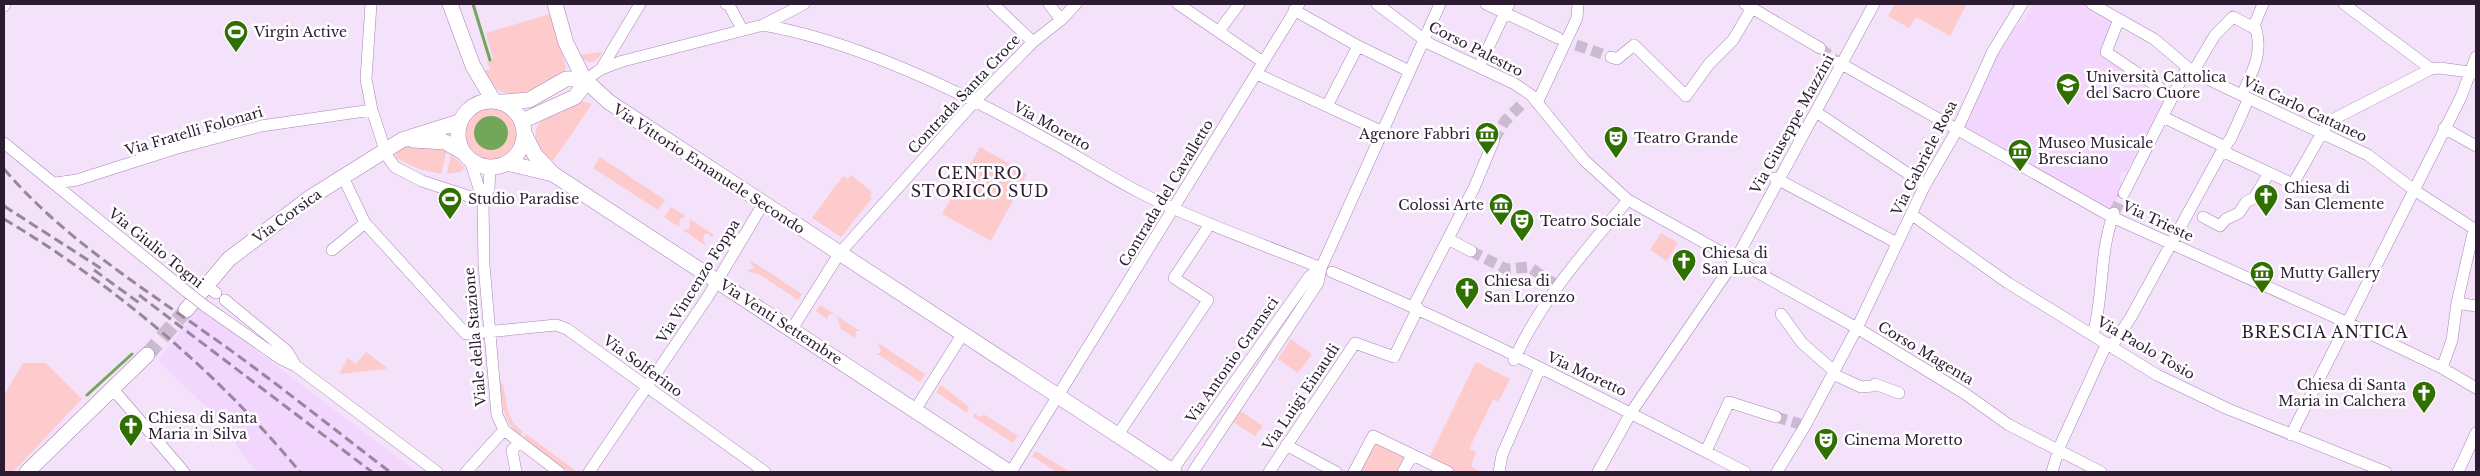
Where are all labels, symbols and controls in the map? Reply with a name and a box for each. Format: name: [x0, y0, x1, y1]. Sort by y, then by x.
street label: Corso Palestro: [1426, 17, 1526, 81]
sports icon: Virgin Active: [223, 19, 249, 53]
place label: Virgin Active: [253, 23, 347, 41]
street label: Contrada Santa Croce: [904, 31, 1024, 157]
street label: Via Giuseppe Mazzini: [1746, 51, 1838, 198]
place label: Università Cattolica del Sacro Cuore: [2086, 68, 2226, 102]
school or university icon: Università Cattolica del Sacro Cuore: [2055, 72, 2081, 106]
street label: Via Carlo Cattaneo: [2239, 72, 2370, 146]
street label: Via Moretto: [1009, 97, 1094, 155]
street label: Via Gabriele Rosa: [1887, 97, 1961, 219]
street label: Via Vittorio Emanuele Secondo: [609, 100, 808, 238]
street label: Via Fratelli Folonari: [122, 103, 265, 160]
street label: Contrada del Cavalletto: [1115, 116, 1217, 270]
museum icon: Agenore Fabbri: [1474, 121, 1500, 155]
place label: Agenore Fabbri: [1358, 125, 1470, 143]
theatre icon: Teatro Grande: [1603, 125, 1629, 159]
place label: Teatro Grande: [1634, 129, 1738, 147]
place label: Museo Musicale Bresciano: [2038, 134, 2153, 168]
museum icon: Museo Musicale Bresciano: [2007, 138, 2033, 172]
district label: CENTRO STORICO SUD: [911, 163, 1049, 201]
place label: Chiesa di San Clemente: [2284, 179, 2384, 213]
church icon: Chiesa di San Clemente: [2253, 183, 2279, 217]
street label: Via Corsica: [248, 185, 325, 248]
sports icon: Studio Paradise: [437, 186, 463, 220]
place label: Studio Paradise: [468, 190, 579, 208]
museum icon: Colossi Arte: [1488, 192, 1514, 226]
place label: Colossi Arte: [1398, 196, 1484, 214]
street label: Via Trieste: [2119, 196, 2196, 245]
street label: Via Giulio Togni: [104, 203, 207, 292]
theatre icon: Teatro Sociale: [1509, 208, 1535, 242]
place label: Teatro Sociale: [1540, 212, 1641, 230]
street label: Via Vincenzo Foppa: [652, 215, 744, 347]
place label: Chiesa di San Luca: [1702, 244, 1768, 278]
church icon: Chiesa di San Luca: [1671, 248, 1697, 282]
museum icon: Mutty Gallery: [2249, 260, 2275, 294]
place label: Mutty Gallery: [2280, 264, 2380, 282]
street label: Viale della Stazione: [460, 267, 490, 408]
place label: Chiesa di San Lorenzo: [1484, 272, 1575, 306]
street label: Via Venti Settembre: [715, 275, 846, 368]
church icon: Chiesa di San Lorenzo: [1454, 276, 1480, 310]
street label: Via Antonio Gramsci: [1181, 293, 1282, 427]
street label: Via Paolo Tosio: [2093, 312, 2198, 383]
street label: Corso Magenta: [1875, 317, 1977, 389]
district label: BRESCIA ANTICA: [2241, 322, 2409, 342]
street label: Via Solferino: [599, 331, 686, 401]
street label: Via Luigi Einaudi: [1258, 340, 1343, 455]
street label: Via Moretto: [1544, 347, 1630, 400]
place label: Chiesa di Santa Maria in Calchera: [2278, 376, 2406, 410]
church icon: Chiesa di Santa Maria in Calchera: [2411, 380, 2437, 414]
place label: Chiesa di Santa Maria in Silva: [148, 409, 258, 443]
church icon: Chiesa di Santa Maria in Silva: [118, 413, 144, 447]
theatre icon: Cinema Moretto: [1813, 427, 1839, 461]
place label: Cinema Moretto: [1844, 431, 1963, 449]

